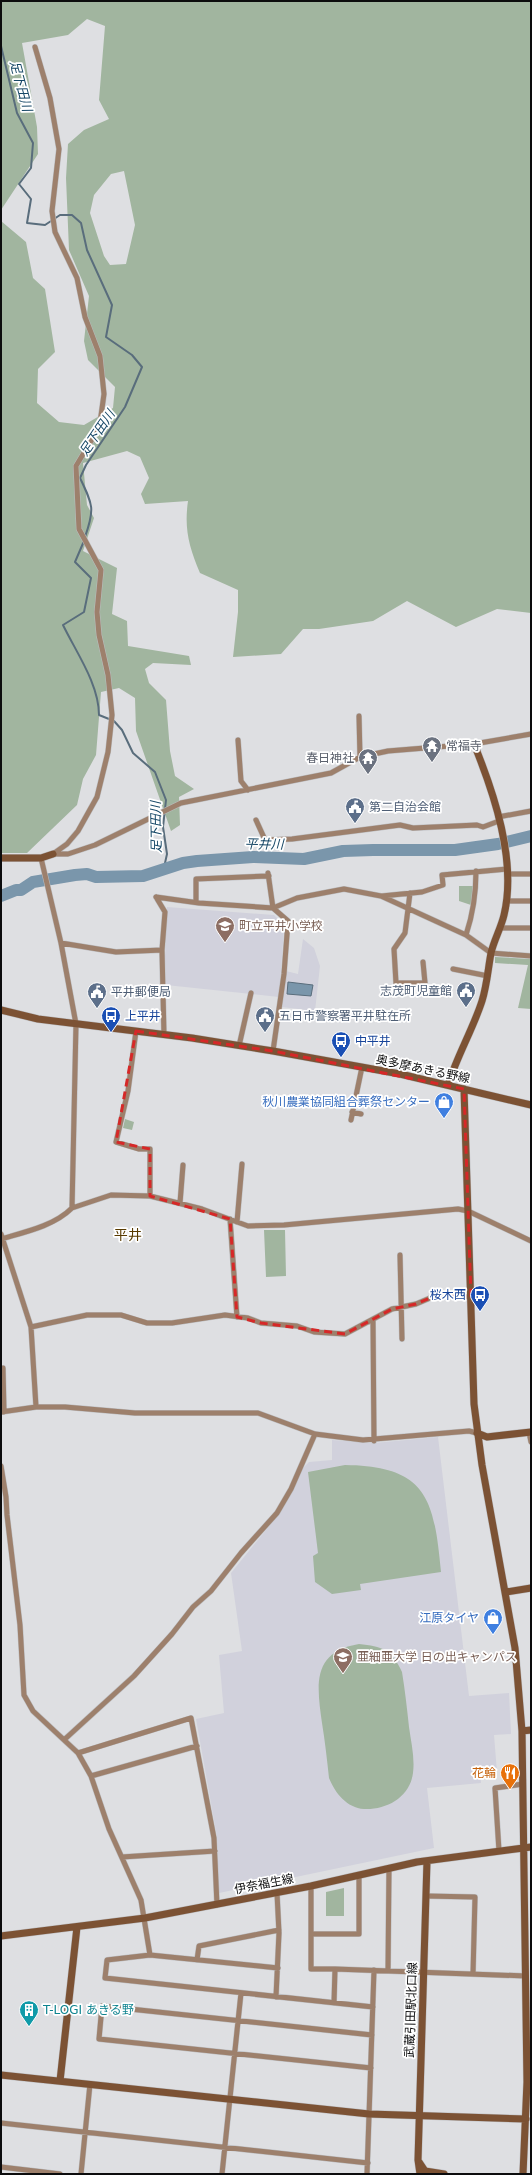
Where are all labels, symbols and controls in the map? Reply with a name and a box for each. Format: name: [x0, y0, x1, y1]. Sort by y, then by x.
water label: 足下田川: [7, 59, 35, 115]
water label: 足下田川: [76, 406, 119, 459]
temple icon: 常福寺: [421, 735, 443, 763]
place label: 常福寺: [446, 739, 482, 753]
temple icon: 春日神社: [357, 747, 379, 775]
place label: 春日神社: [306, 751, 354, 765]
public building icon: 第二自治会館: [344, 796, 366, 824]
water label: 足下田川: [148, 799, 164, 853]
place label: 第二自治会館: [369, 800, 441, 814]
water label: 平井川: [244, 836, 286, 852]
school or university icon: 町立平井小学校: [214, 915, 236, 943]
place label: 町立平井小学校: [239, 919, 323, 933]
public building icon: 志茂町児童館: [455, 980, 477, 1008]
public building icon: 平井郵便局: [86, 981, 108, 1009]
place label: 志茂町児童館: [380, 984, 452, 998]
place label: 平井郵便局: [111, 985, 171, 999]
bus stop icon: 上平井: [100, 1005, 122, 1033]
public building icon: 五日市警察署平井駐在所: [254, 1005, 276, 1033]
place label: 上平井: [125, 1009, 161, 1023]
place label: 五日市警察署平井駐在所: [279, 1009, 411, 1023]
bus stop icon: 中平井: [330, 1030, 352, 1058]
place label: 中平井: [355, 1034, 391, 1048]
street label: 奥多摩あきる野線: [375, 1052, 471, 1086]
shop icon: 秋川農業協同組合葬祭センター: [433, 1091, 455, 1119]
place label: 秋川農業協同組合葬祭センター: [262, 1095, 430, 1109]
district label: 平井: [114, 1227, 142, 1243]
bus stop icon: 桜木西: [469, 1284, 491, 1312]
place label: 桜木西: [430, 1288, 466, 1302]
shop icon: 江原タイヤ: [482, 1607, 504, 1635]
place label: 江原タイヤ: [419, 1611, 479, 1625]
school or university icon: 亜細亜大学 日の出キャンパス: [332, 1646, 354, 1674]
place label: 亜細亜大学 日の出キャンパス: [357, 1650, 517, 1664]
restaurant icon: 花輪: [499, 1762, 521, 1790]
place label: 花輪: [472, 1766, 496, 1780]
street label: 伊奈福生線: [233, 1871, 295, 1897]
street label: 武蔵引田駅北口線: [402, 1962, 420, 2058]
building icon: T-LOGI あきる野: [18, 1999, 40, 2027]
place label: T-LOGI あきる野: [42, 2003, 134, 2017]

